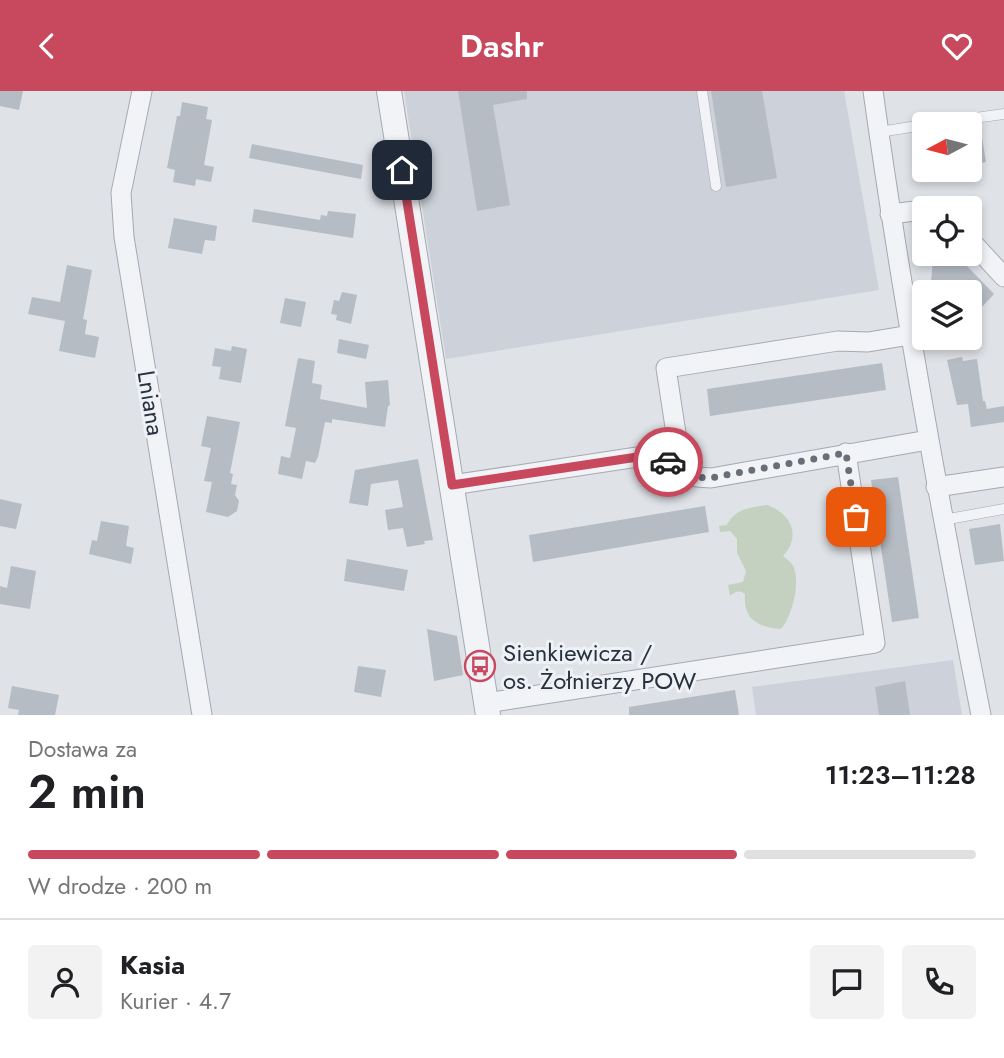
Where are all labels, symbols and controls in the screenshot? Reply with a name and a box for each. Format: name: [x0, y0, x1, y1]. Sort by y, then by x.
text: Dashr: [460, 23, 544, 69]
icon: back: [28, 27, 66, 65]
icon: heart: [938, 27, 976, 65]
north arrow: [912, 112, 982, 182]
map controls: [912, 112, 982, 350]
pin: [372, 140, 432, 200]
icon: home: [383, 151, 421, 189]
button: locate: [912, 196, 982, 266]
button: layers: [912, 280, 982, 350]
street label: Lniana: [129, 368, 173, 438]
courier: [633, 427, 703, 497]
icon: car: [649, 443, 687, 481]
pin: [826, 487, 886, 547]
icon: bag: [837, 498, 875, 536]
place label: Sienkiewicza / os. Żołnierzy POW: [503, 635, 697, 698]
bus stop icon: Sienkiewicza / os. Żołnierzy POW: [463, 649, 497, 683]
text: Dostawa za: [28, 732, 137, 766]
text: 11:23–11:28: [825, 756, 976, 794]
text: 2 min: [28, 759, 146, 825]
text: W drodze · 200 m: [28, 869, 212, 903]
button: person: [28, 945, 102, 1019]
button: chat: [810, 945, 884, 1019]
button: phone: [902, 945, 976, 1019]
text: Kasia: [120, 946, 185, 984]
text: Kurier · 4.7: [120, 984, 231, 1018]

